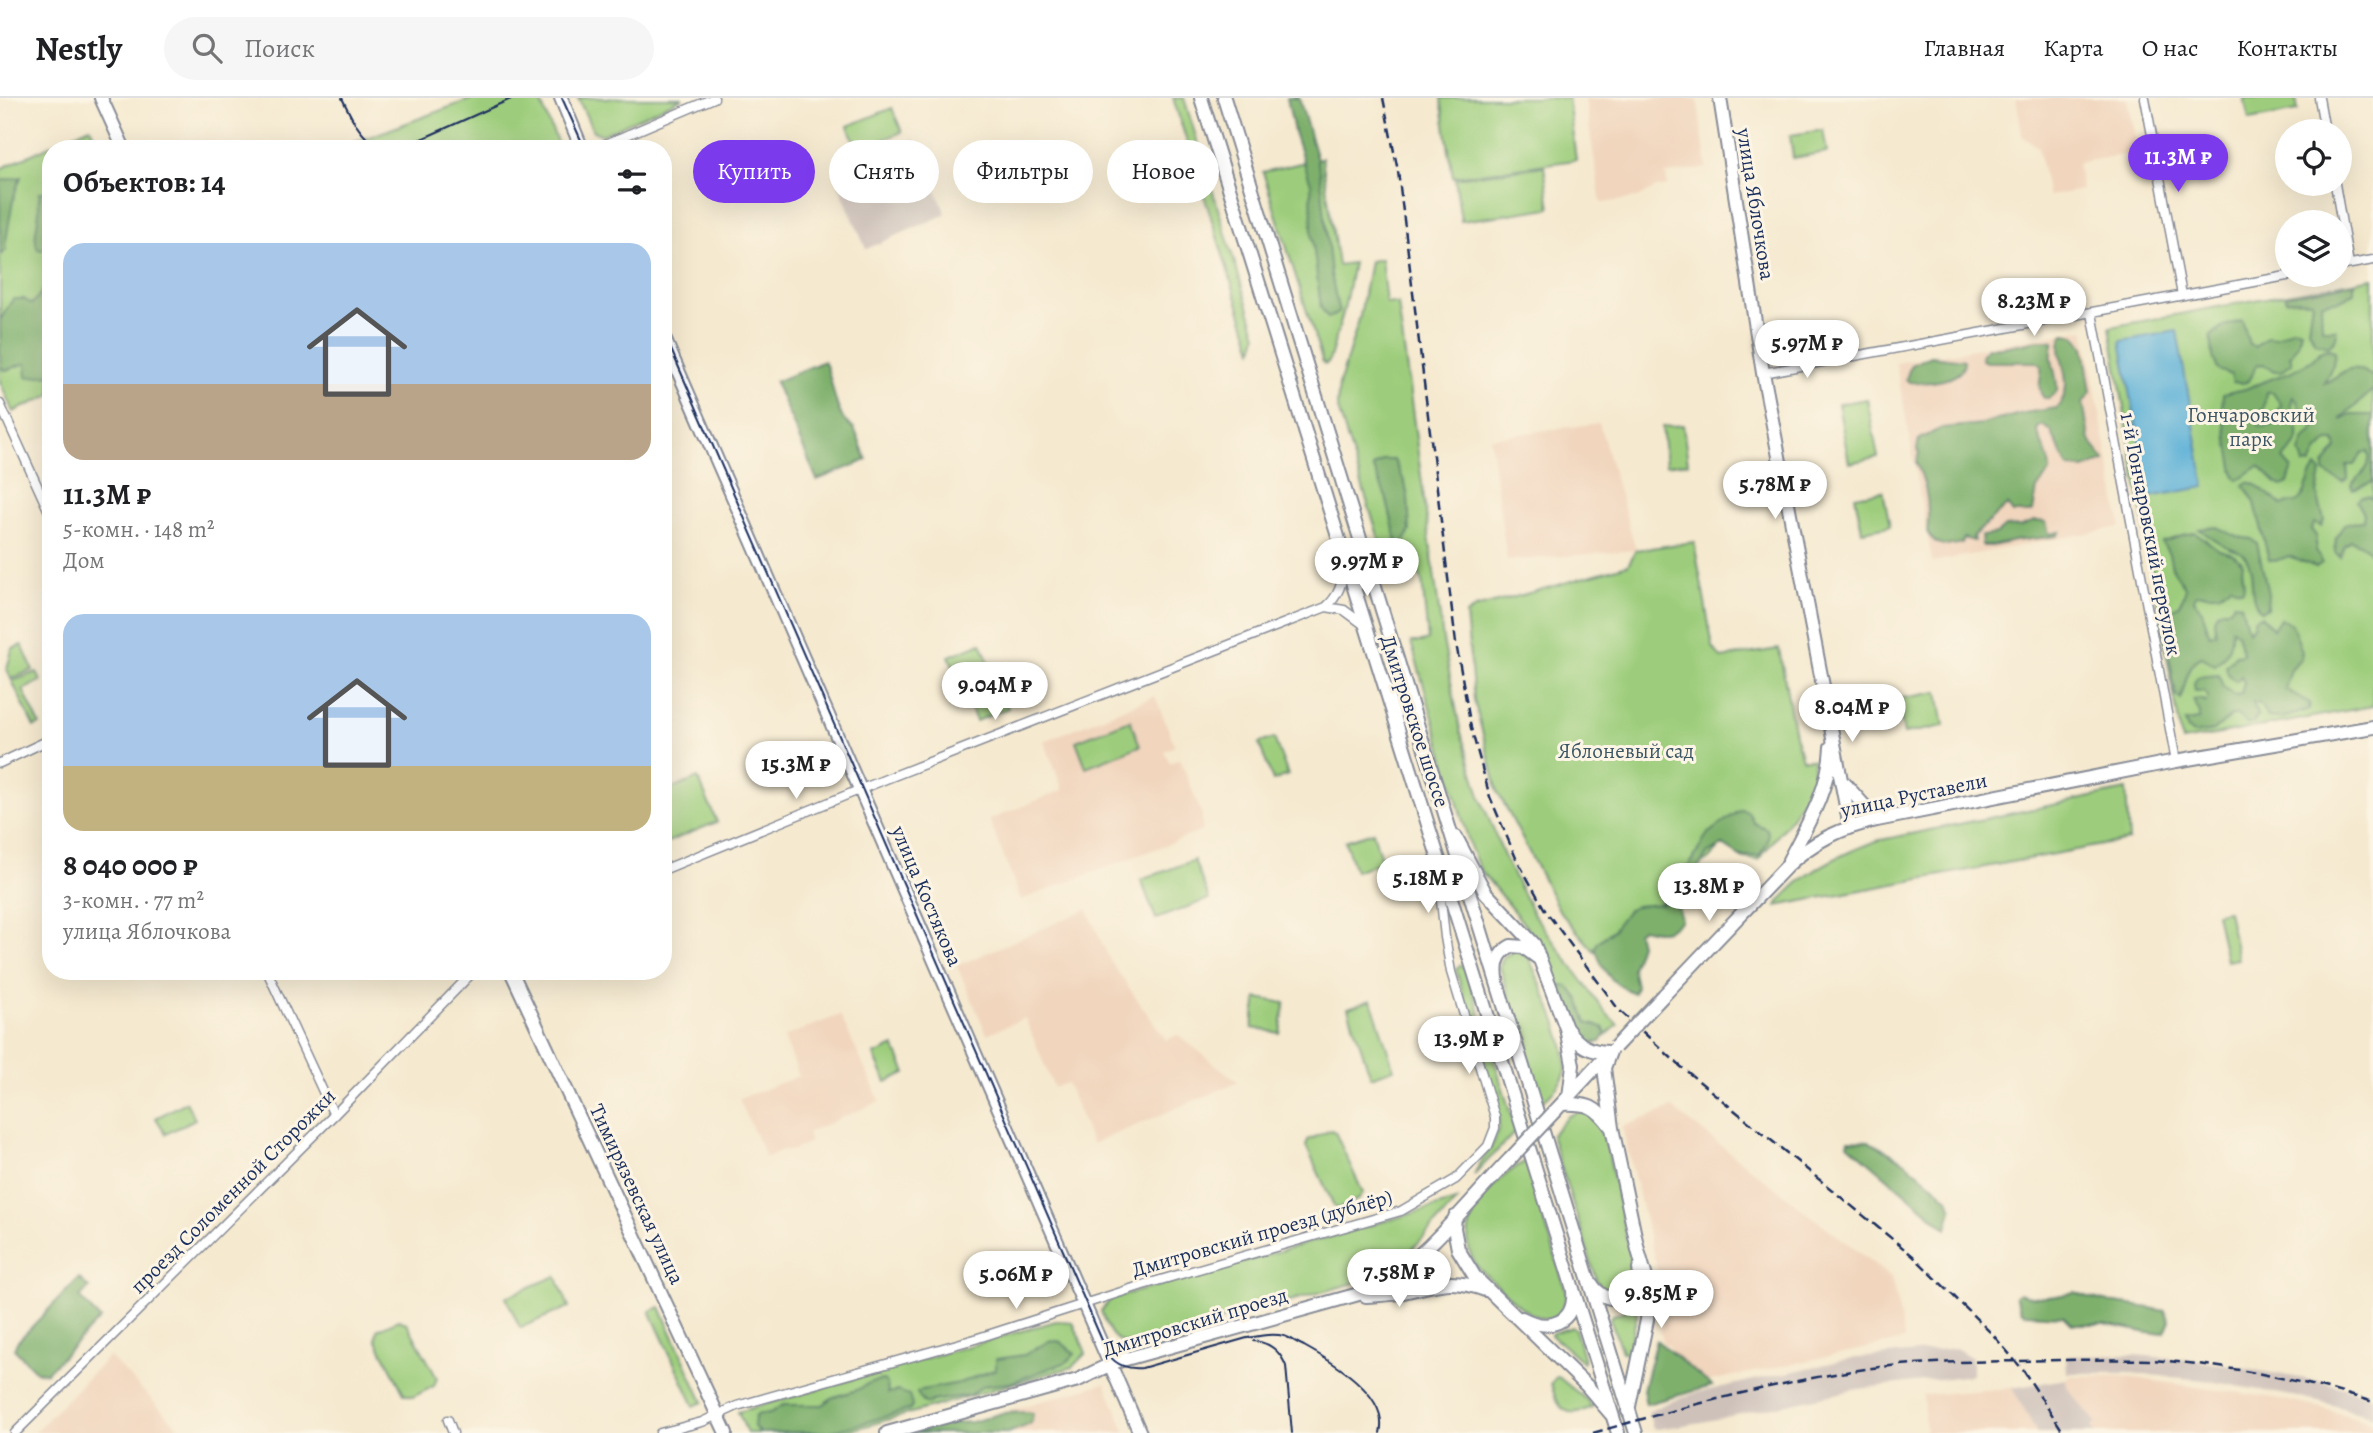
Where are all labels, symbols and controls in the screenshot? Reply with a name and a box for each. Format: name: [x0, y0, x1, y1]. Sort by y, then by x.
search box: [164, 17, 654, 80]
text: Nestly: [35, 26, 122, 71]
icon: search: [188, 29, 226, 67]
text: Поиск: [244, 31, 315, 66]
text: Главная: [1924, 32, 2005, 64]
text: Карта: [2043, 32, 2104, 64]
text: О нас: [2142, 32, 2198, 64]
text: Контакты: [2236, 32, 2338, 64]
map controls: [2275, 119, 2352, 287]
button: locate: [2275, 119, 2352, 196]
street label: улица Яблочкова: [1730, 125, 1782, 282]
pin: 11.3M ₽: [2113, 134, 2243, 194]
chip: Купить: [693, 140, 815, 203]
chip: Снять: [829, 140, 939, 203]
chip: Фильтры: [953, 140, 1093, 203]
chip: Новое: [1107, 140, 1219, 203]
text: 11.3M ₽: [2144, 141, 2212, 172]
text: Объектов: 14: [63, 162, 225, 202]
icon: filters: [613, 163, 651, 201]
button: layers: [2275, 210, 2352, 287]
pin: 8.23M ₽: [1969, 278, 2099, 338]
text: 8.23M ₽: [1997, 285, 2071, 316]
icon: home: [294, 289, 420, 415]
pin: 5.97M ₽: [1742, 320, 1872, 380]
text: 5.97M ₽: [1771, 327, 1843, 358]
park label: Гончаровский парк: [2187, 401, 2315, 453]
street label: 1-й Гончаровский переулок: [2114, 410, 2188, 658]
pin: 5.78M ₽: [1710, 462, 1840, 521]
text: 5.78M ₽: [1739, 468, 1811, 499]
text: 11.3M ₽: [63, 474, 151, 514]
text: 5-комн. · 148 m²: [63, 514, 214, 545]
pin: 9.97M ₽: [1302, 538, 1432, 598]
text: Дом: [63, 545, 105, 576]
text: 9.97M ₽: [1331, 545, 1403, 576]
street label: Дмитровское шоссе: [1374, 631, 1456, 811]
icon: home: [294, 660, 420, 786]
pin: 9.04M ₽: [930, 662, 1060, 722]
text: 9.04M ₽: [958, 669, 1032, 700]
pin: 8.04M ₽: [1787, 684, 1917, 744]
text: 8.04M ₽: [1815, 691, 1889, 722]
park label: Яблоневый сад: [1558, 737, 1694, 765]
pin: 15.3M ₽: [731, 742, 861, 801]
text: 15.3M ₽: [761, 748, 831, 779]
street label: улица Руставели: [1837, 766, 1990, 824]
street label: улица Костякова: [884, 820, 969, 971]
text: 8 040 000 ₽: [63, 845, 198, 885]
pin: 5.18M ₽: [1363, 856, 1493, 915]
text: 5.18M ₽: [1393, 862, 1463, 893]
pin: 13.8M ₽: [1644, 864, 1774, 923]
text: 13.8M ₽: [1674, 870, 1744, 901]
text: 3-комн. · 77 m²: [63, 885, 204, 916]
text: улица Яблочкова: [63, 916, 231, 947]
pin: 13.9M ₽: [1404, 1016, 1534, 1076]
text: 13.9M ₽: [1434, 1023, 1504, 1054]
street label: проезд Соломенной Сторожки: [124, 1082, 342, 1300]
street label: Тимирязевская улица: [583, 1099, 691, 1289]
street label: Дмитровский проезд (дублёр): [1129, 1182, 1395, 1284]
pin: 7.58M ₽: [1334, 1250, 1464, 1309]
pin: 5.06M ₽: [951, 1252, 1081, 1311]
text: 7.58M ₽: [1363, 1256, 1435, 1287]
text: 5.06M ₽: [979, 1258, 1053, 1289]
pin: 9.85M ₽: [1596, 1270, 1726, 1330]
text: 9.85M ₽: [1625, 1277, 1697, 1308]
street label: Дмитровский проезд: [1099, 1281, 1291, 1363]

